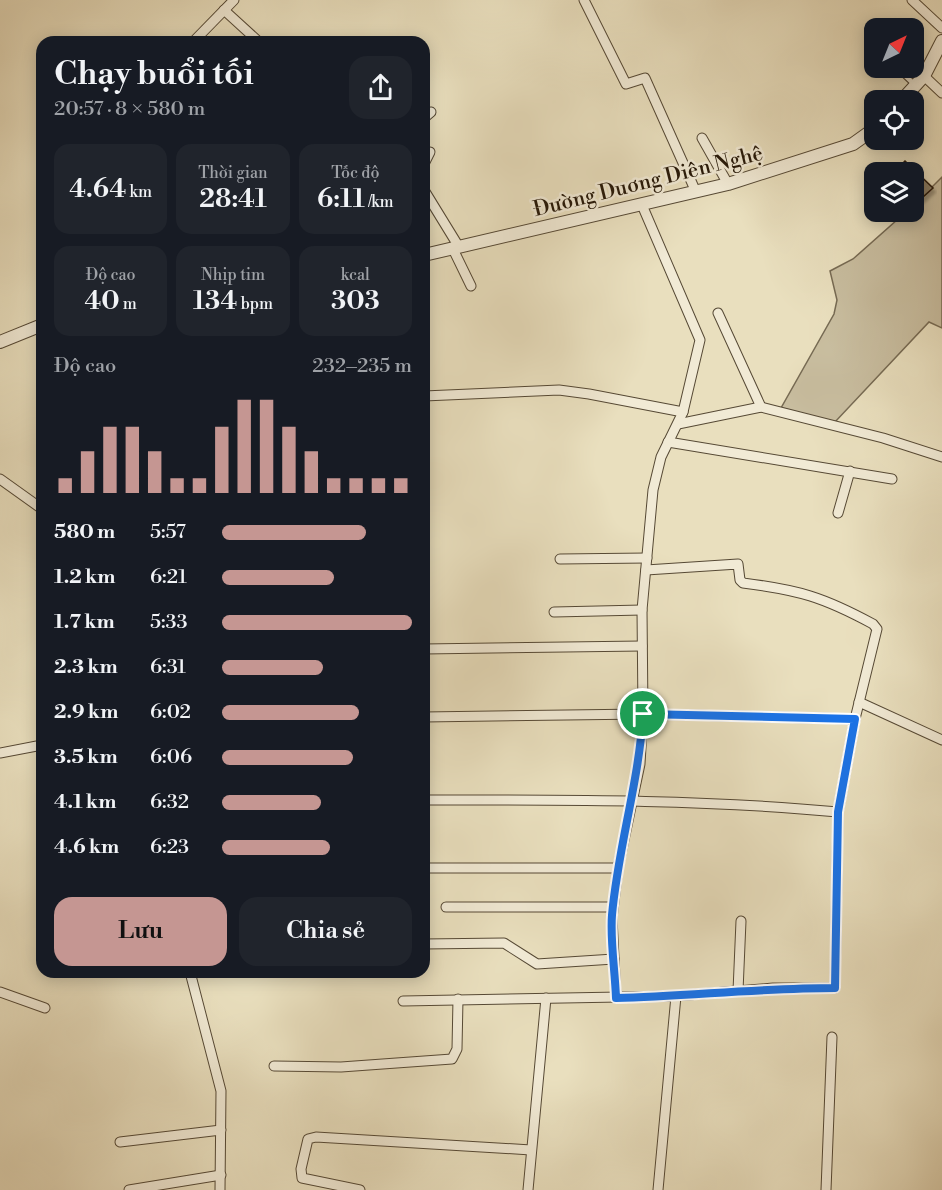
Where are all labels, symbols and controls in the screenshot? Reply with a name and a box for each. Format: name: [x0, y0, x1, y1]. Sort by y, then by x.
north arrow: [864, 18, 924, 78]
map controls: [864, 18, 924, 222]
text: Chạy buổi tối: [54, 54, 254, 95]
button: share: [349, 56, 412, 119]
button: locate: [864, 90, 924, 150]
text: 20:57 · 8 × 580 m: [54, 97, 205, 122]
street label: Đường Duơng Diên Nghệ: [531, 141, 766, 223]
button: layers: [864, 162, 924, 222]
text: Thời gian: [198, 163, 268, 183]
text: Tốc độ: [331, 163, 379, 183]
text: 4.64: [69, 173, 126, 205]
text: km: [126, 182, 152, 202]
text: 28:41: [199, 183, 267, 215]
text: 6:11: [317, 183, 365, 215]
text: /km: [365, 192, 394, 212]
text: Độ cao: [86, 265, 136, 285]
text: Nhịp tim: [201, 265, 265, 285]
text: kcal: [341, 265, 370, 285]
text: 40: [84, 285, 120, 317]
text: 134: [193, 285, 237, 317]
text: 303: [331, 285, 380, 317]
text: m: [120, 294, 137, 314]
text: bpm: [237, 294, 273, 314]
text: Độ cao: [54, 354, 116, 379]
text: 232–235 m: [312, 354, 412, 379]
text: 580 m: [54, 520, 115, 545]
text: 5:57: [150, 520, 186, 545]
text: 1.2 km: [54, 565, 116, 590]
text: 6:21: [150, 565, 187, 590]
text: 1.7 km: [54, 610, 115, 635]
text: 5:33: [150, 610, 188, 635]
text: 2.3 km: [54, 655, 118, 680]
text: 6:31: [150, 655, 186, 680]
pin: [617, 688, 668, 739]
icon: arrive: [626, 697, 659, 730]
text: 2.9 km: [54, 700, 118, 725]
text: 6:02: [150, 700, 191, 725]
text: 3.5 km: [54, 745, 118, 770]
text: 6:06: [150, 745, 192, 770]
text: 4.1 km: [54, 790, 116, 815]
text: 6:32: [150, 790, 189, 815]
text: 4.6 km: [54, 835, 119, 860]
text: 6:23: [150, 835, 189, 860]
button: Lưu: [54, 897, 227, 966]
button: Chia sẻ: [239, 897, 412, 966]

